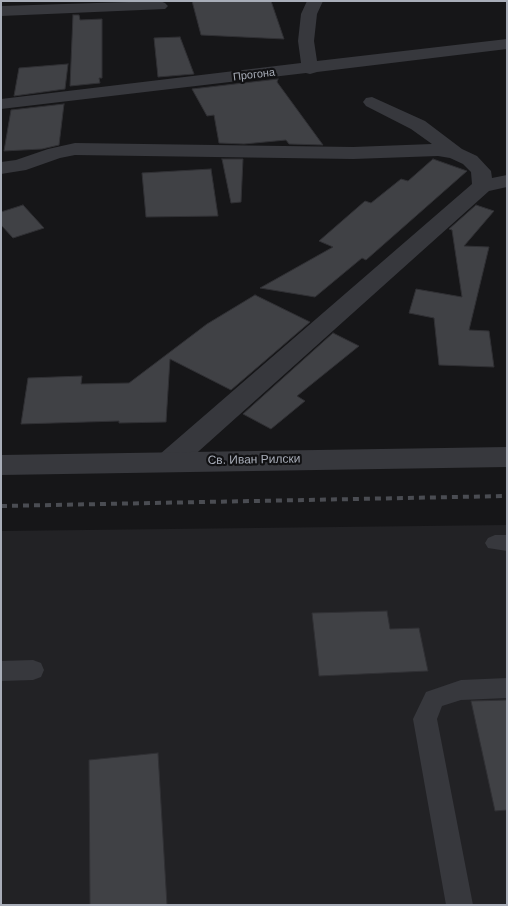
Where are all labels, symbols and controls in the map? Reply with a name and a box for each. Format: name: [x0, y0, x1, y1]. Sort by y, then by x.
street label: Прогона: [232, 66, 276, 84]
street label: Св. Иван Рилски: [207, 452, 301, 468]

